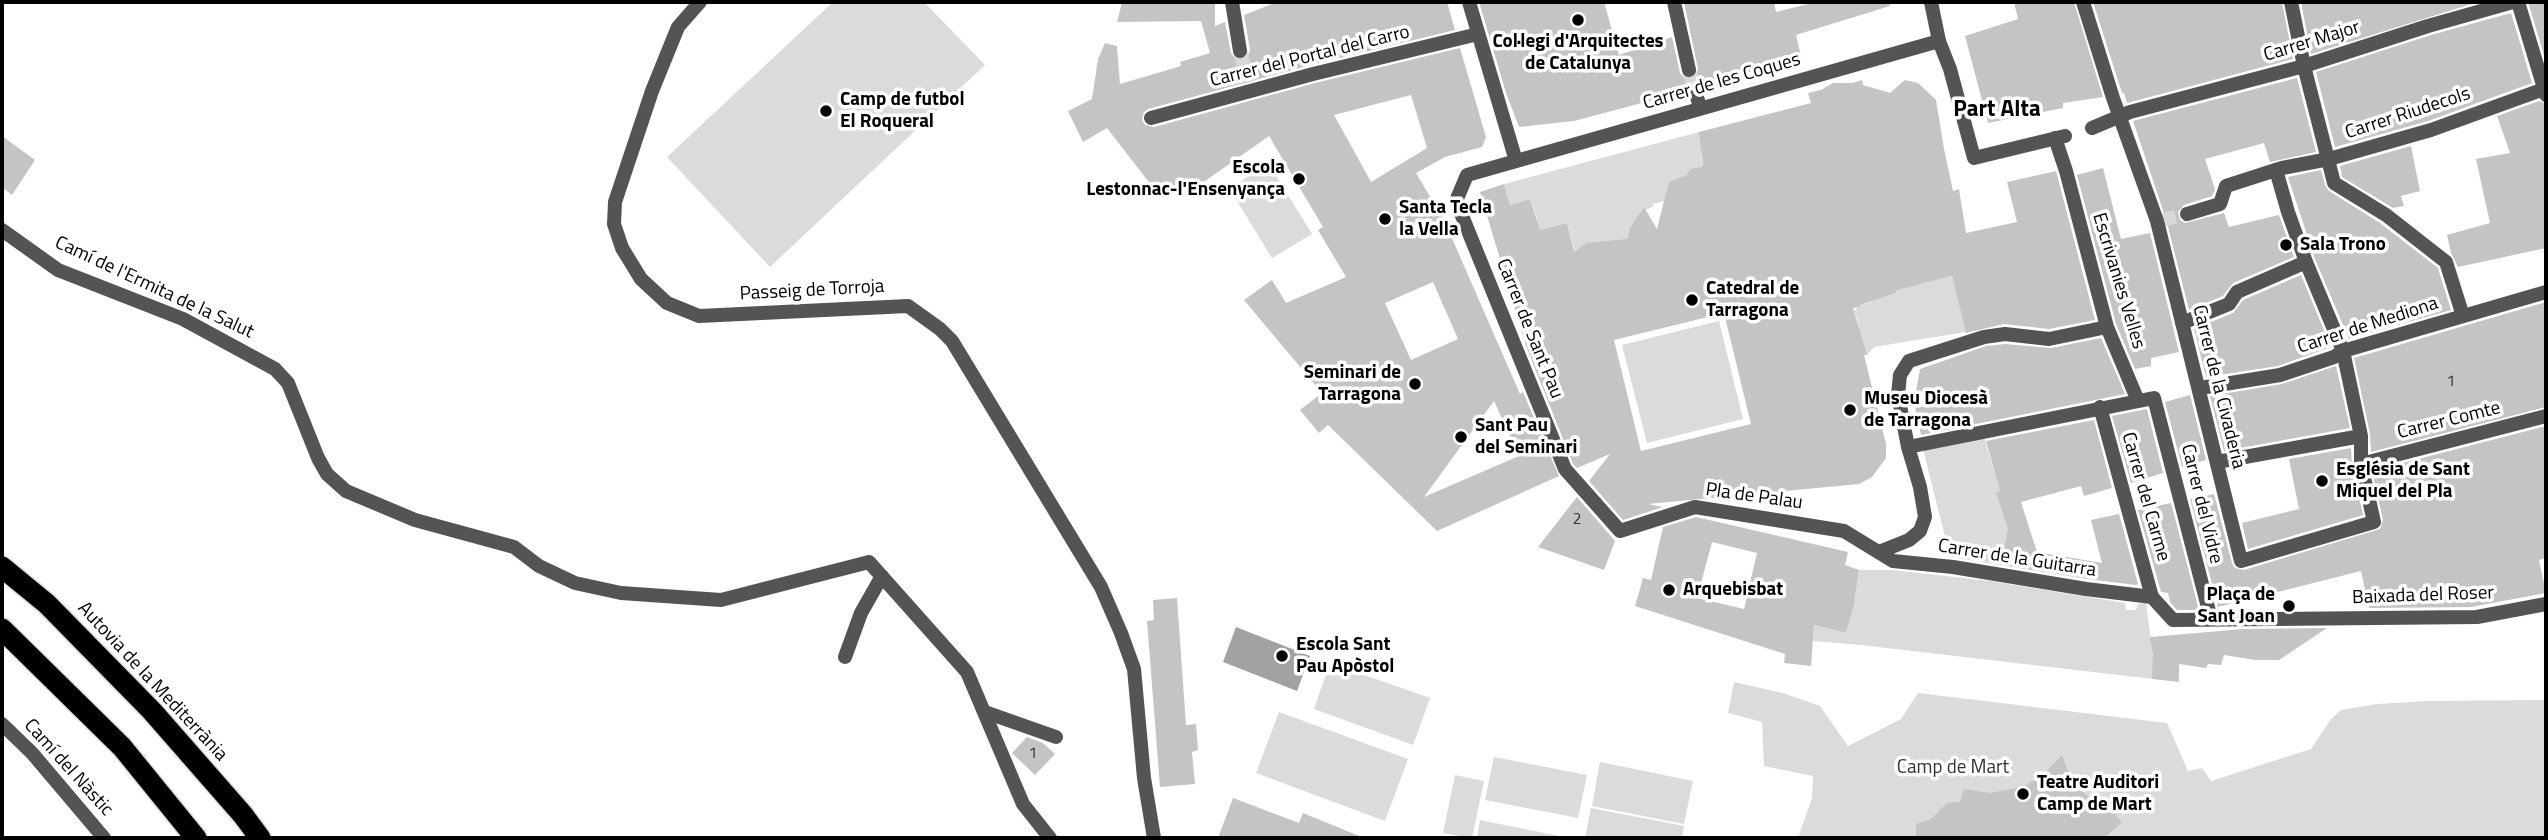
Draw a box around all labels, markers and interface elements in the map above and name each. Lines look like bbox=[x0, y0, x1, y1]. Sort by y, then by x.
marker: Col·legi d'Arquitectes de Catalunya bbox=[1570, 12, 1586, 28]
street label: Carrer Major bbox=[2261, 17, 2363, 67]
street label: Carrer del Portal del Carro bbox=[1208, 21, 1412, 93]
place label: Col·legi d'Arquitectes de Catalunya bbox=[1492, 31, 1664, 75]
street label: Carrer de les Coques bbox=[1641, 49, 1803, 115]
street label: Carrer Riudecols bbox=[2343, 83, 2473, 145]
place label: Camp de futbol El Roqueral bbox=[840, 89, 965, 133]
district label: Part Alta bbox=[1953, 96, 2041, 124]
marker: Camp de futbol El Roqueral bbox=[818, 103, 834, 119]
place label: Escola Lestonnac-l'Ensenyança bbox=[1086, 157, 1285, 201]
marker: Escola Lestonnac-l'Ensenyança bbox=[1291, 171, 1307, 187]
place label: Santa Tecla la Vella bbox=[1399, 197, 1492, 241]
street label: Escrivanies Velles bbox=[2086, 210, 2150, 352]
marker: Santa Tecla la Vella bbox=[1377, 211, 1393, 227]
street label: Camí de l'Ermita de la Salut bbox=[51, 232, 257, 344]
place label: Sala Trono bbox=[2300, 234, 2386, 256]
marker: Sala Trono bbox=[2278, 237, 2294, 253]
street label: Carrer de Sant Pau bbox=[1491, 256, 1567, 402]
street label: Passeig de Torroja bbox=[739, 276, 885, 306]
place label: Catedral de Tarragona bbox=[1706, 278, 1799, 322]
marker: Catedral de Tarragona bbox=[1684, 292, 1700, 308]
street label: Carrer de Mediona bbox=[2295, 293, 2441, 359]
street label: Carrer de la Civaderia bbox=[2187, 303, 2249, 471]
place label: Seminari de Tarragona bbox=[1304, 362, 1401, 406]
house number: 1 bbox=[2447, 372, 2455, 392]
marker: Seminari de Tarragona bbox=[1407, 376, 1423, 392]
place label: Museu Diocesà de Tarragona bbox=[1864, 388, 1988, 432]
street label: Carrer Comte bbox=[2395, 397, 2503, 445]
marker: Museu Diocesà de Tarragona bbox=[1842, 402, 1858, 418]
place label: Sant Pau del Seminari bbox=[1475, 415, 1577, 459]
marker: Sant Pau del Seminari bbox=[1453, 429, 1469, 445]
street label: Carrer del Carme bbox=[2116, 430, 2174, 564]
street label: Carrer del Vidre bbox=[2175, 442, 2227, 566]
place label: Església de Sant Miquel del Pla bbox=[2336, 459, 2470, 503]
marker: Església de Sant Miquel del Pla bbox=[2314, 473, 2330, 489]
street label: Pla de Palau bbox=[1704, 479, 1804, 515]
house number: 2 bbox=[1573, 510, 1581, 530]
street label: Carrer de la Guitarra bbox=[1936, 535, 2098, 583]
place label: Arquebisbat bbox=[1683, 579, 1783, 601]
marker: Arquebisbat bbox=[1661, 582, 1677, 598]
street label: Baixada del Roser bbox=[2352, 582, 2494, 610]
place label: Plaça de Sant Joan bbox=[2197, 584, 2275, 628]
street label: Autovia de la Mediterrània bbox=[72, 598, 232, 766]
marker: Plaça de Sant Joan bbox=[2281, 598, 2297, 614]
place label: Escola Sant Pau Apòstol bbox=[1296, 634, 1394, 678]
marker: Escola Sant Pau Apòstol bbox=[1274, 648, 1290, 664]
street label: Camí del Nàstic bbox=[19, 715, 117, 821]
house number: 1 bbox=[1029, 744, 1037, 764]
park label: Camp de Mart bbox=[1897, 757, 2009, 779]
place label: Teatre Auditori Camp de Mart bbox=[2037, 772, 2159, 816]
marker: Teatre Auditori Camp de Mart bbox=[2015, 786, 2031, 802]

